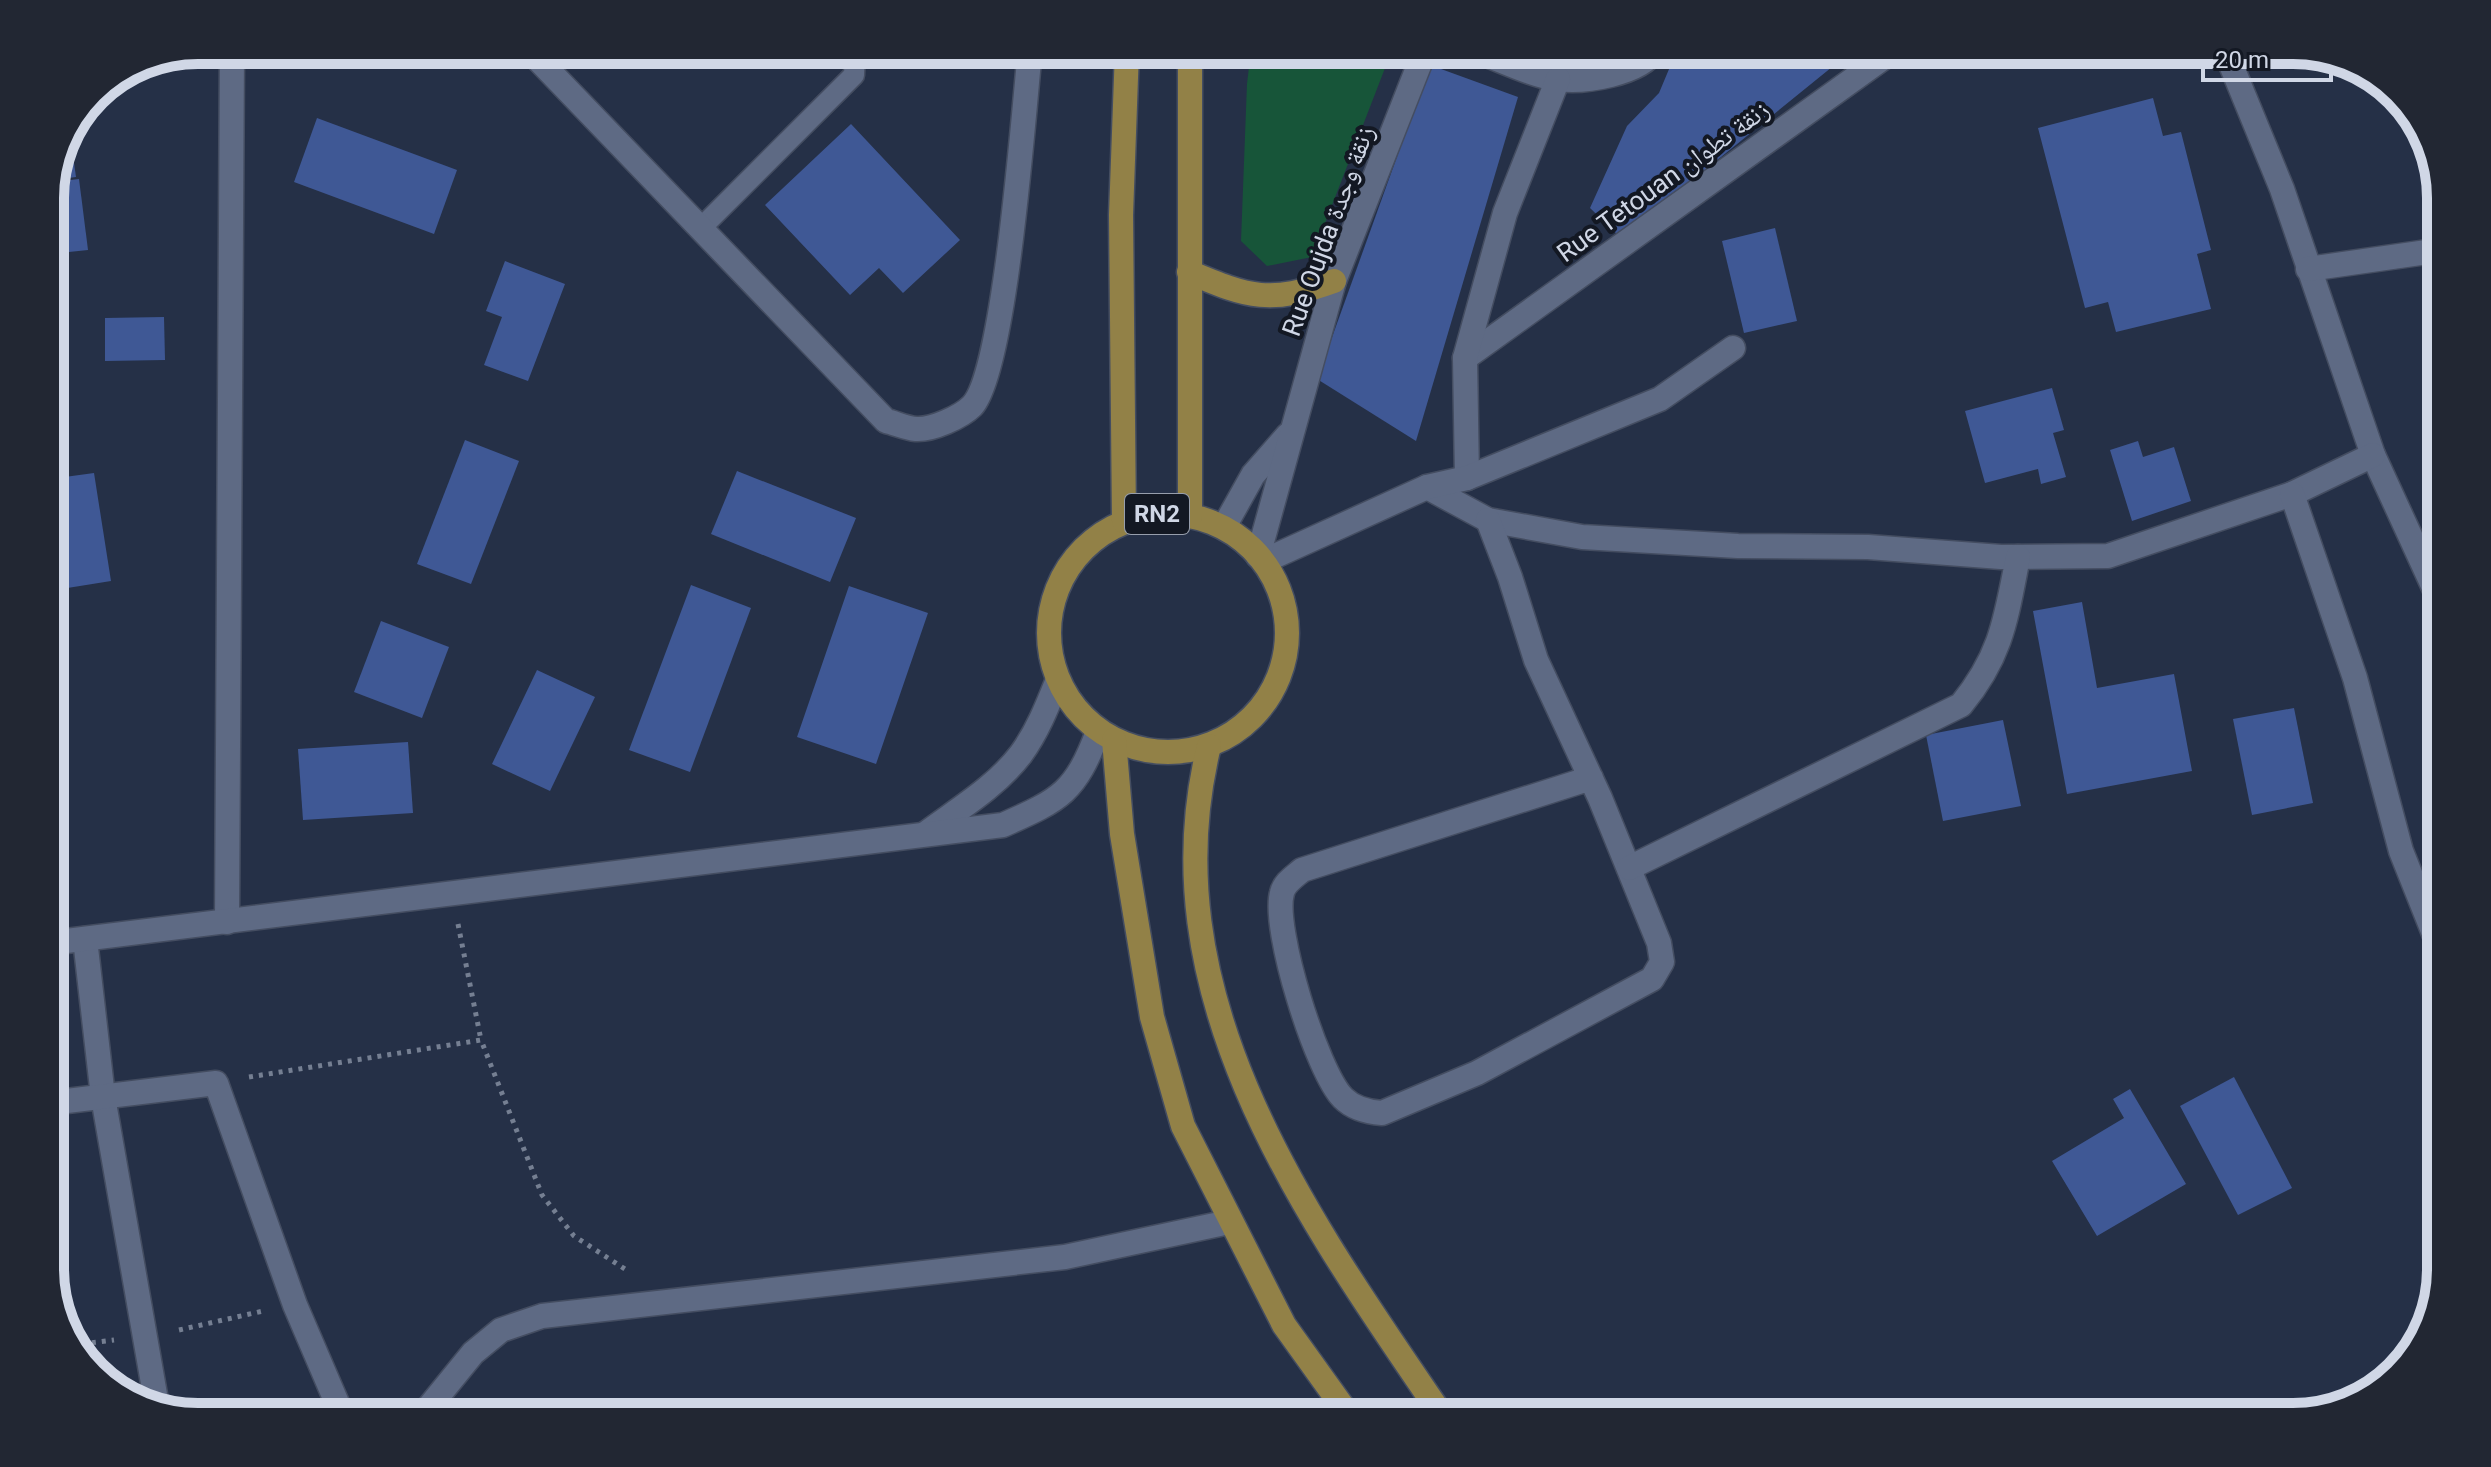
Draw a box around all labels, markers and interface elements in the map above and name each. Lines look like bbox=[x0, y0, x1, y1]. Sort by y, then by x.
scale bar bbox=[2203, 32, 2331, 82]
text: 20 m bbox=[2215, 46, 2269, 74]
street label: Rue Tetouan زنقة تطوان bbox=[1551, 94, 1775, 269]
street label: Rue Oujda زنقة وجدة bbox=[1276, 122, 1380, 340]
road number: RN2 bbox=[1125, 494, 1189, 534]

